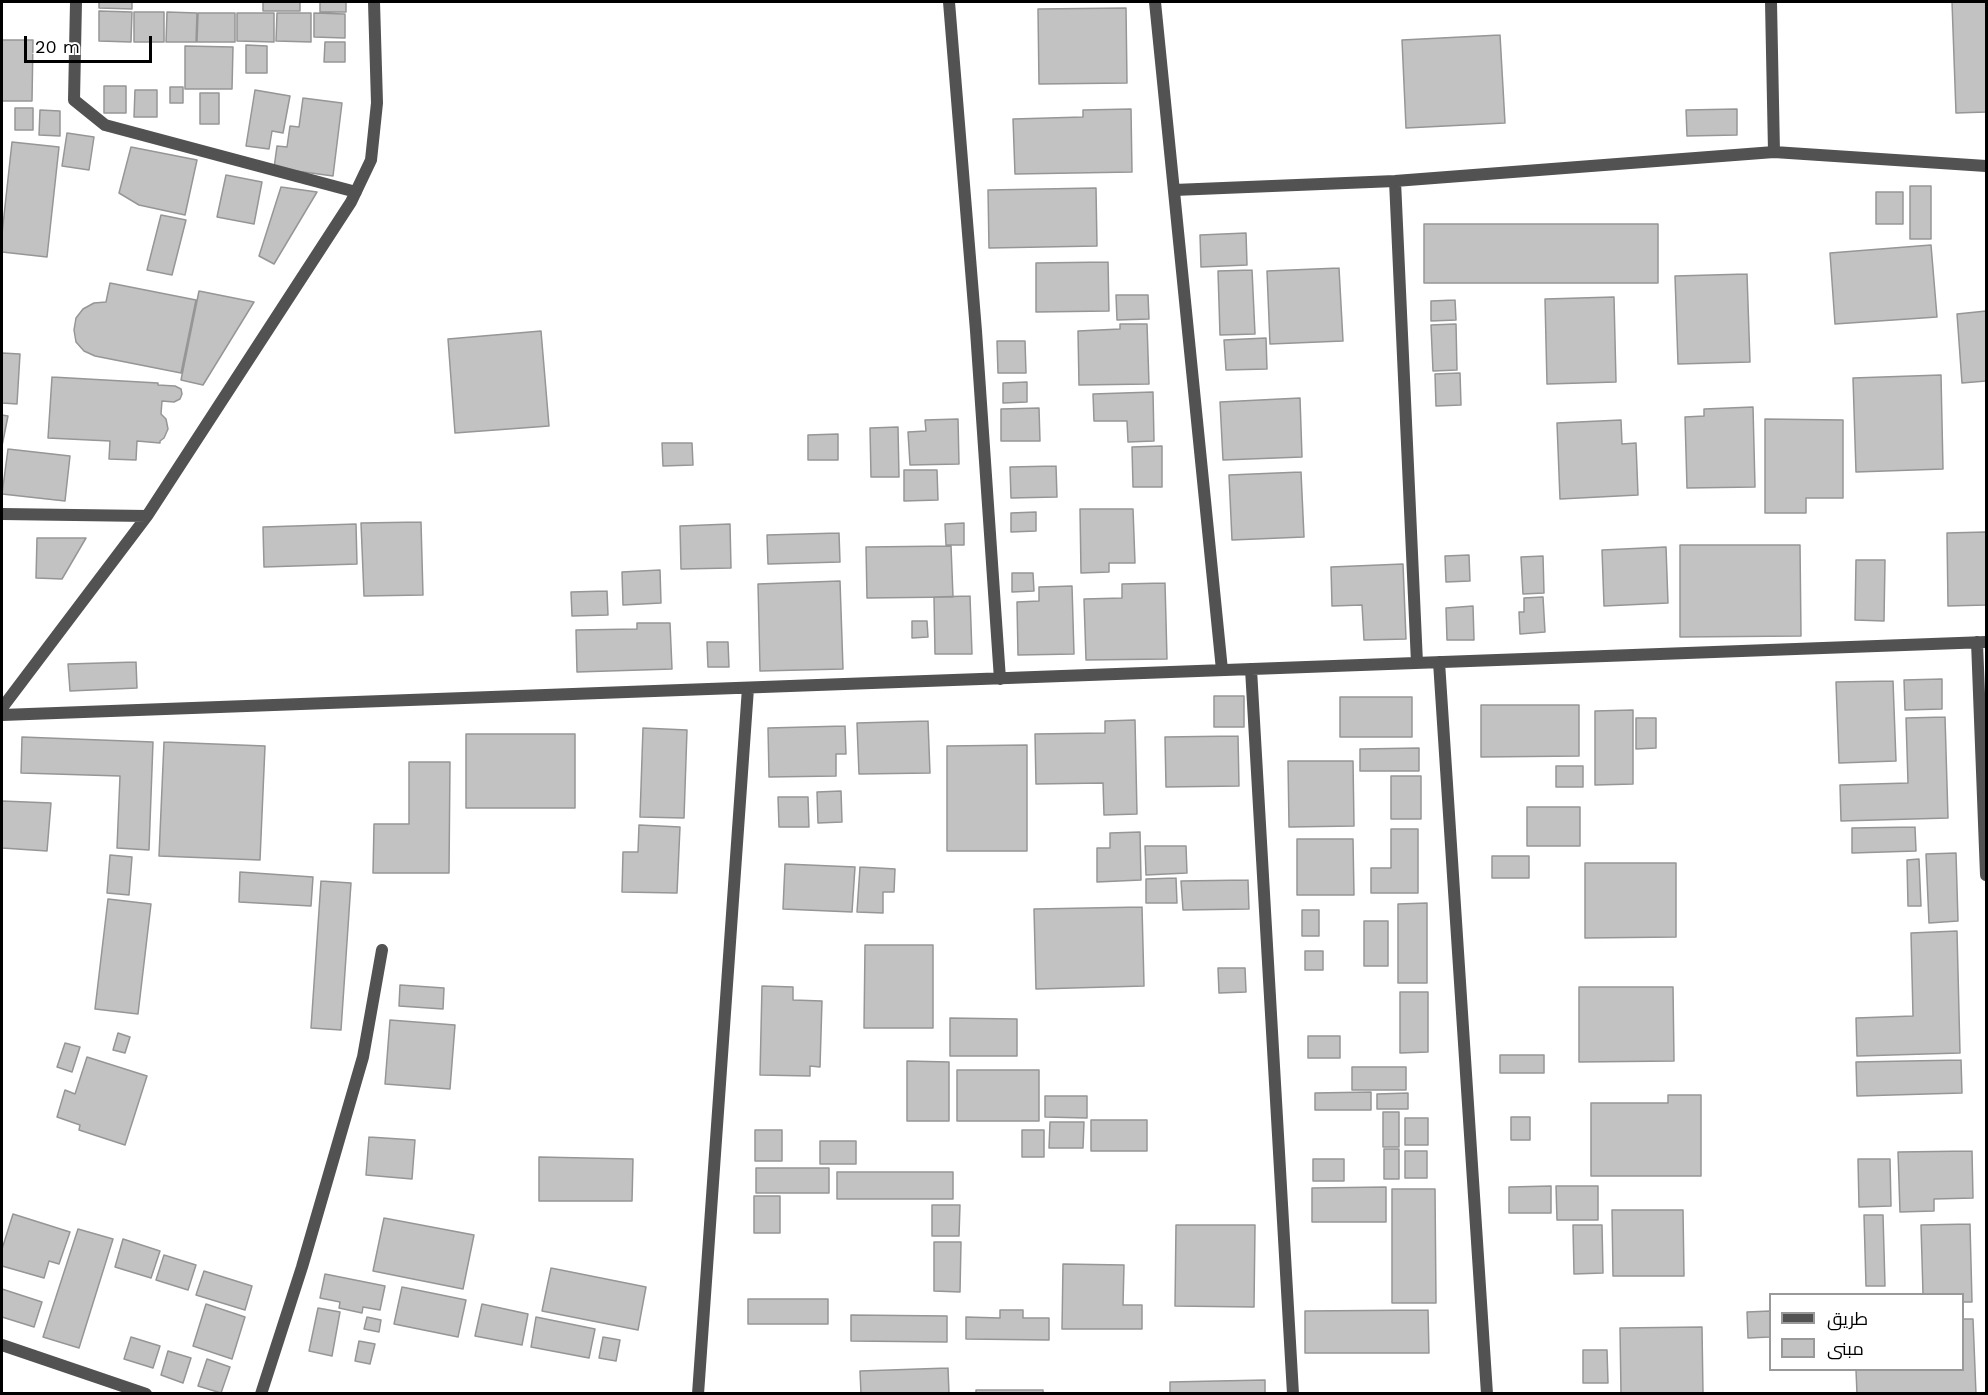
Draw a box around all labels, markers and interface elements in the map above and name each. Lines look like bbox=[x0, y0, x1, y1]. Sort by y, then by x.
scale bar bbox=[27, 24, 154, 62]
text: 20 m bbox=[35, 36, 80, 57]
legend bbox=[1769, 1293, 1964, 1371]
text: طريق bbox=[1827, 1308, 1868, 1329]
text: مبنى bbox=[1827, 1338, 1864, 1359]

